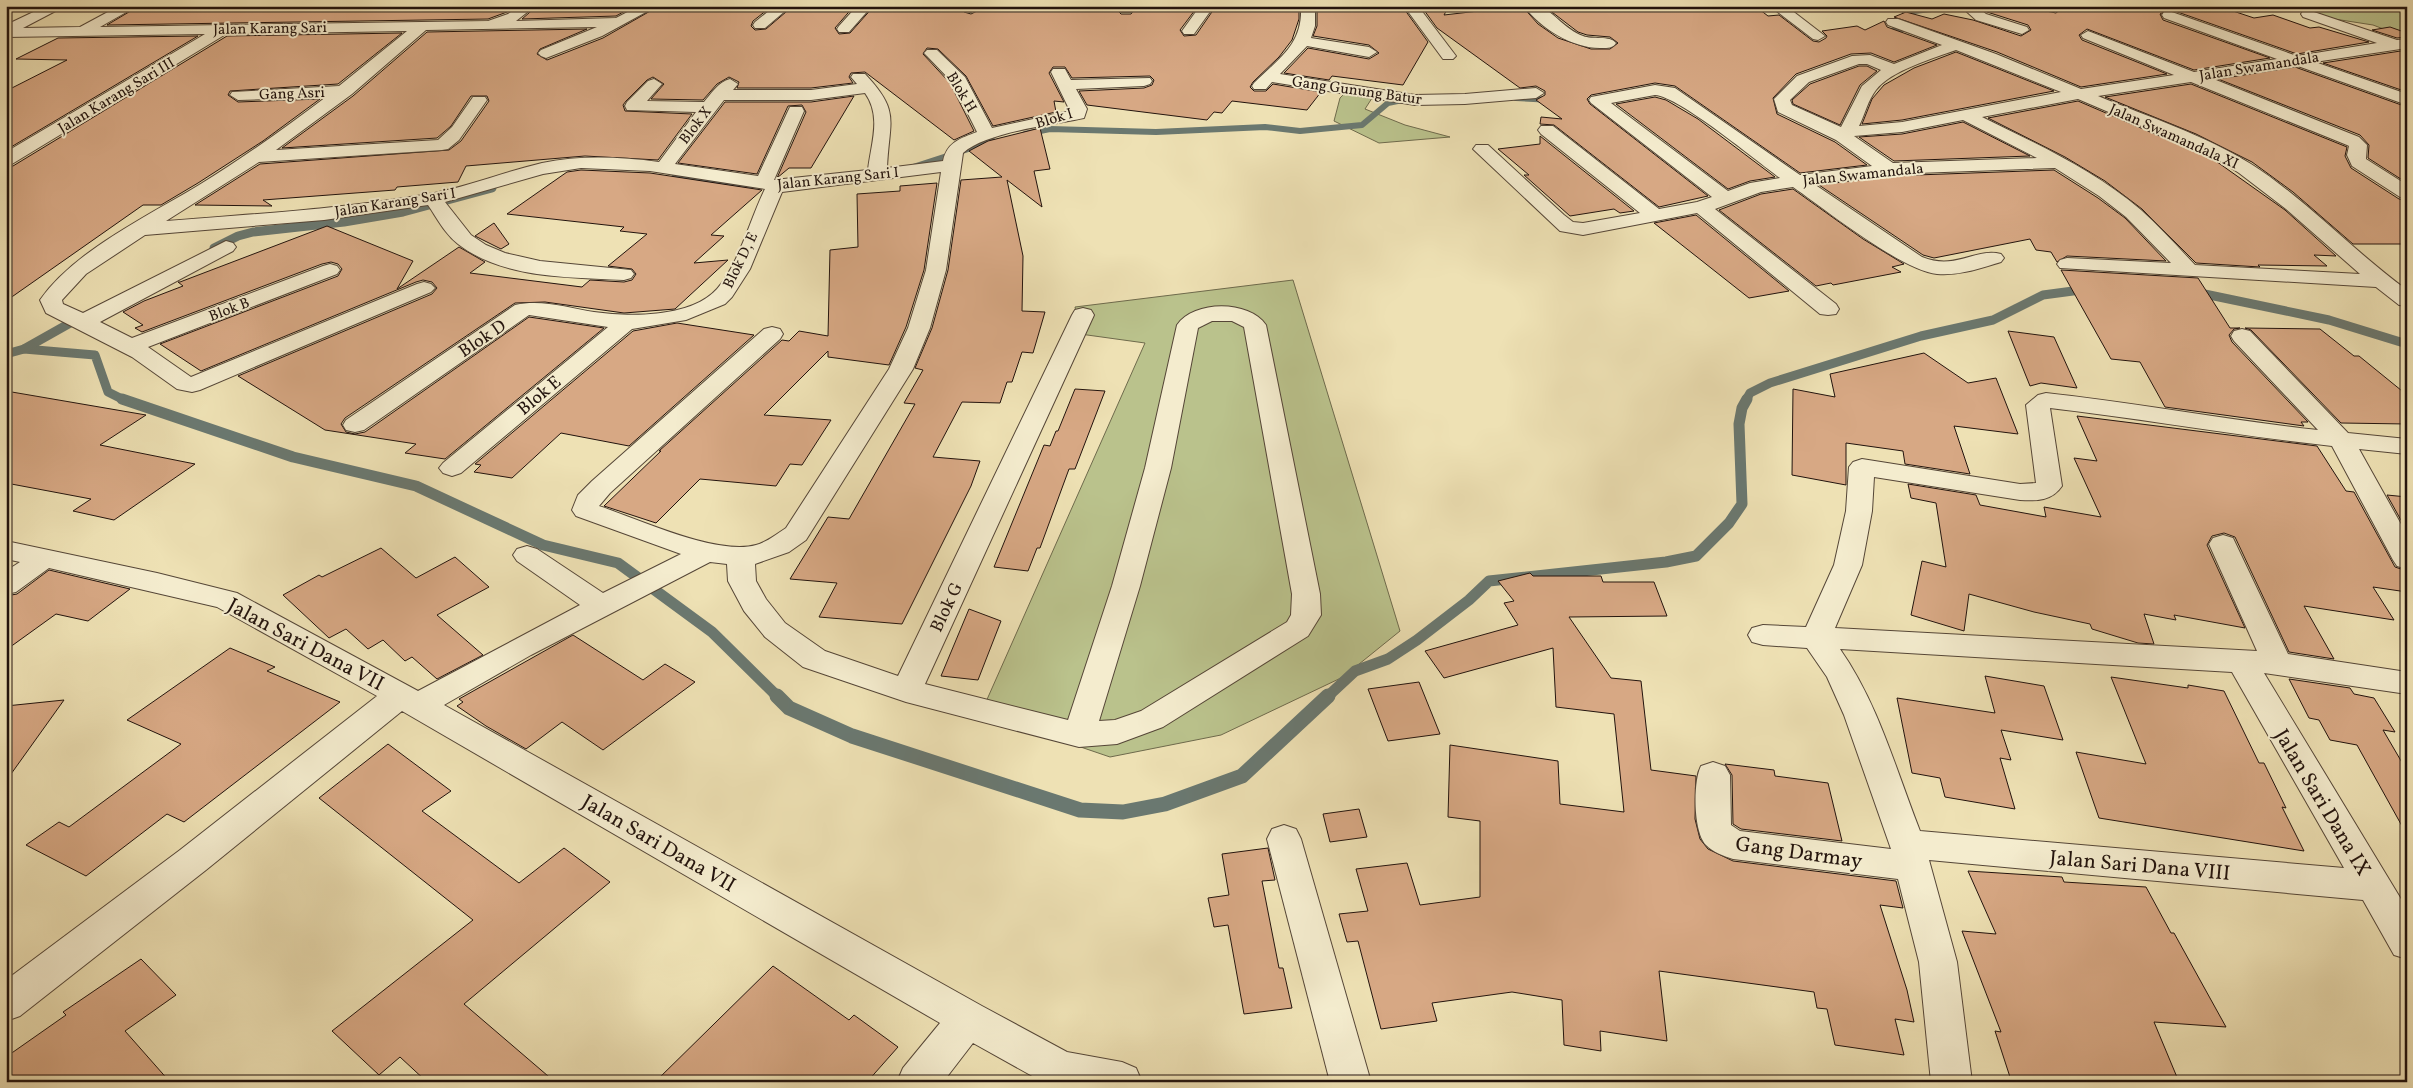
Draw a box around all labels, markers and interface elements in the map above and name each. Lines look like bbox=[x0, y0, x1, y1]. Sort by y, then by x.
street label: Jalan Karang Sari bbox=[213, 18, 327, 41]
street label: Jalan Swamandala bbox=[2198, 48, 2321, 87]
street label: Jalan Karang Sari III bbox=[54, 53, 179, 139]
street label: Blok H bbox=[940, 68, 981, 117]
street label: Gang Gunung Batur bbox=[1290, 72, 1423, 111]
street label: Gang Asri bbox=[259, 83, 325, 106]
street label: Jalan Swamandala XI bbox=[2105, 99, 2241, 175]
street label: Blok X bbox=[675, 102, 717, 149]
street label: Blok I bbox=[1033, 104, 1076, 135]
street label: Jalan Swamandala bbox=[1802, 159, 1925, 192]
street label: Jalan Karang Sari I bbox=[776, 163, 900, 196]
street label: Jalan Karang Sari I bbox=[333, 184, 457, 223]
street label: Blok D, E bbox=[719, 229, 764, 292]
street label: Blok B bbox=[206, 293, 253, 328]
street label: Blok D bbox=[454, 314, 512, 364]
street label: Blok E bbox=[513, 370, 567, 422]
street label: Blok G bbox=[925, 579, 970, 637]
street label: Jalan Sari Dana VII bbox=[222, 592, 389, 699]
street label: Jalan Sari Dana IX bbox=[2266, 724, 2377, 882]
street label: Jalan Sari Dana VII bbox=[576, 788, 741, 900]
street label: Gang Darmay bbox=[1734, 830, 1865, 877]
street label: Jalan Sari Dana VIII bbox=[2048, 844, 2231, 889]

